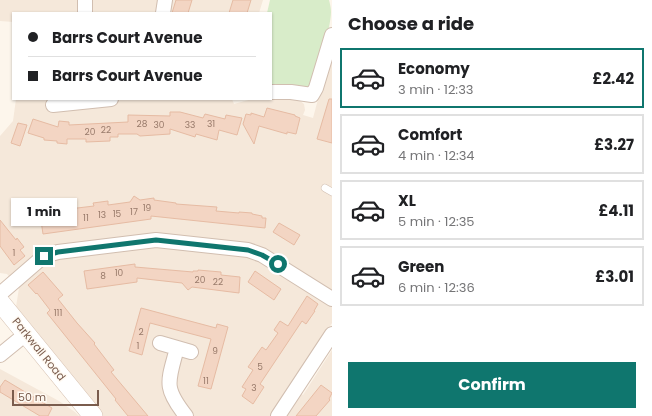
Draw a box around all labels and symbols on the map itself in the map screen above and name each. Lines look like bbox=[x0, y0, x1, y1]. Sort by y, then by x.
house number: 28 bbox=[137, 118, 148, 130]
house number: 31 bbox=[207, 118, 215, 130]
house number: 30 bbox=[154, 119, 165, 131]
house number: 33 bbox=[185, 119, 195, 131]
house number: 22 bbox=[101, 124, 111, 136]
house number: 20 bbox=[85, 126, 96, 138]
callout: 1 min bbox=[11, 198, 77, 226]
house number: 19 bbox=[143, 202, 152, 214]
house number: 17 bbox=[130, 206, 138, 218]
house number: 15 bbox=[113, 208, 122, 220]
house number: 13 bbox=[98, 209, 106, 221]
house number: 11 bbox=[83, 212, 89, 224]
house number: 1 bbox=[13, 247, 16, 259]
route end bbox=[35, 247, 53, 265]
route start bbox=[269, 255, 287, 273]
house number: 10 bbox=[115, 267, 124, 279]
house number: 8 bbox=[100, 270, 106, 282]
house number: 20 bbox=[195, 274, 206, 286]
house number: 22 bbox=[213, 276, 223, 288]
house number: 111 bbox=[54, 307, 62, 319]
street label: Parkwall Road bbox=[9, 314, 69, 384]
house number: 2 bbox=[138, 326, 144, 338]
house number: 1 bbox=[137, 340, 140, 352]
house number: 9 bbox=[212, 345, 218, 357]
house number: 5 bbox=[257, 361, 263, 373]
house number: 11 bbox=[203, 375, 209, 387]
house number: 3 bbox=[251, 382, 257, 394]
scale bar bbox=[12, 388, 99, 407]

